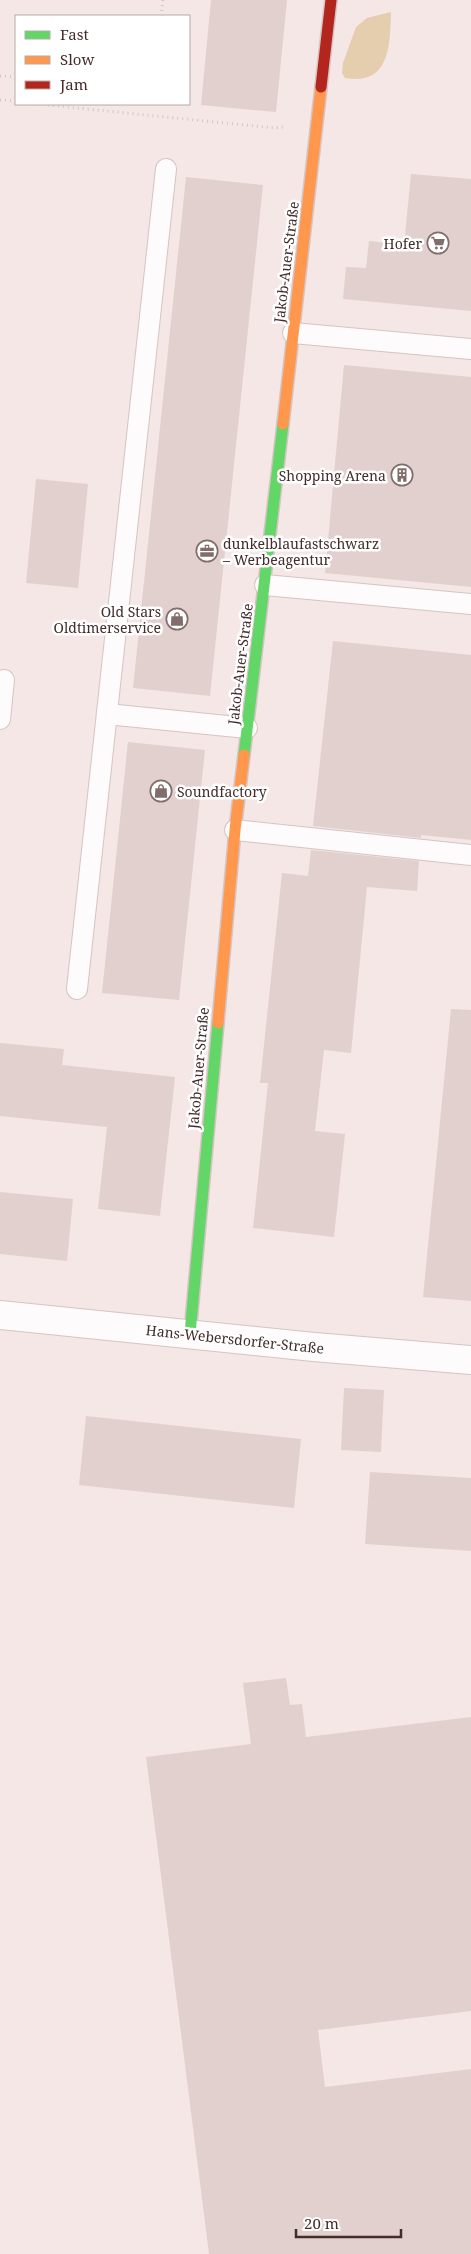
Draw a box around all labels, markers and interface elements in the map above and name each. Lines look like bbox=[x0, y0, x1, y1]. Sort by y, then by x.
legend bbox=[15, 15, 190, 105]
text: Fast bbox=[60, 24, 89, 44]
text: Slow bbox=[60, 49, 94, 69]
text: Jam bbox=[59, 74, 88, 94]
street label: Jakob-Auer-Straße bbox=[269, 200, 303, 325]
supermarket icon: Hofer bbox=[426, 231, 450, 255]
place label: Hofer bbox=[384, 234, 422, 253]
building icon: Shopping Arena bbox=[390, 463, 414, 487]
place label: Shopping Arena bbox=[279, 466, 386, 485]
place label: dunkelblaufastschwarz – Werbeagentur bbox=[222, 534, 379, 569]
office icon: dunkelblaufastschwarz – Werbeagentur bbox=[195, 539, 219, 563]
place label: Old Stars Oldtimerservice bbox=[54, 602, 161, 637]
street label: Jakob-Auer-Straße bbox=[223, 602, 257, 727]
shop icon: Old Stars Oldtimerservice bbox=[165, 607, 189, 631]
shop icon: Soundfactory bbox=[149, 779, 173, 803]
place label: Soundfactory bbox=[177, 782, 267, 801]
street label: Jakob-Auer-Straße bbox=[183, 1006, 213, 1131]
street label: Hans-Webersdorfer-Straße bbox=[145, 1320, 325, 1358]
scale bar bbox=[296, 2206, 401, 2238]
text: 20 m bbox=[304, 2213, 339, 2233]

